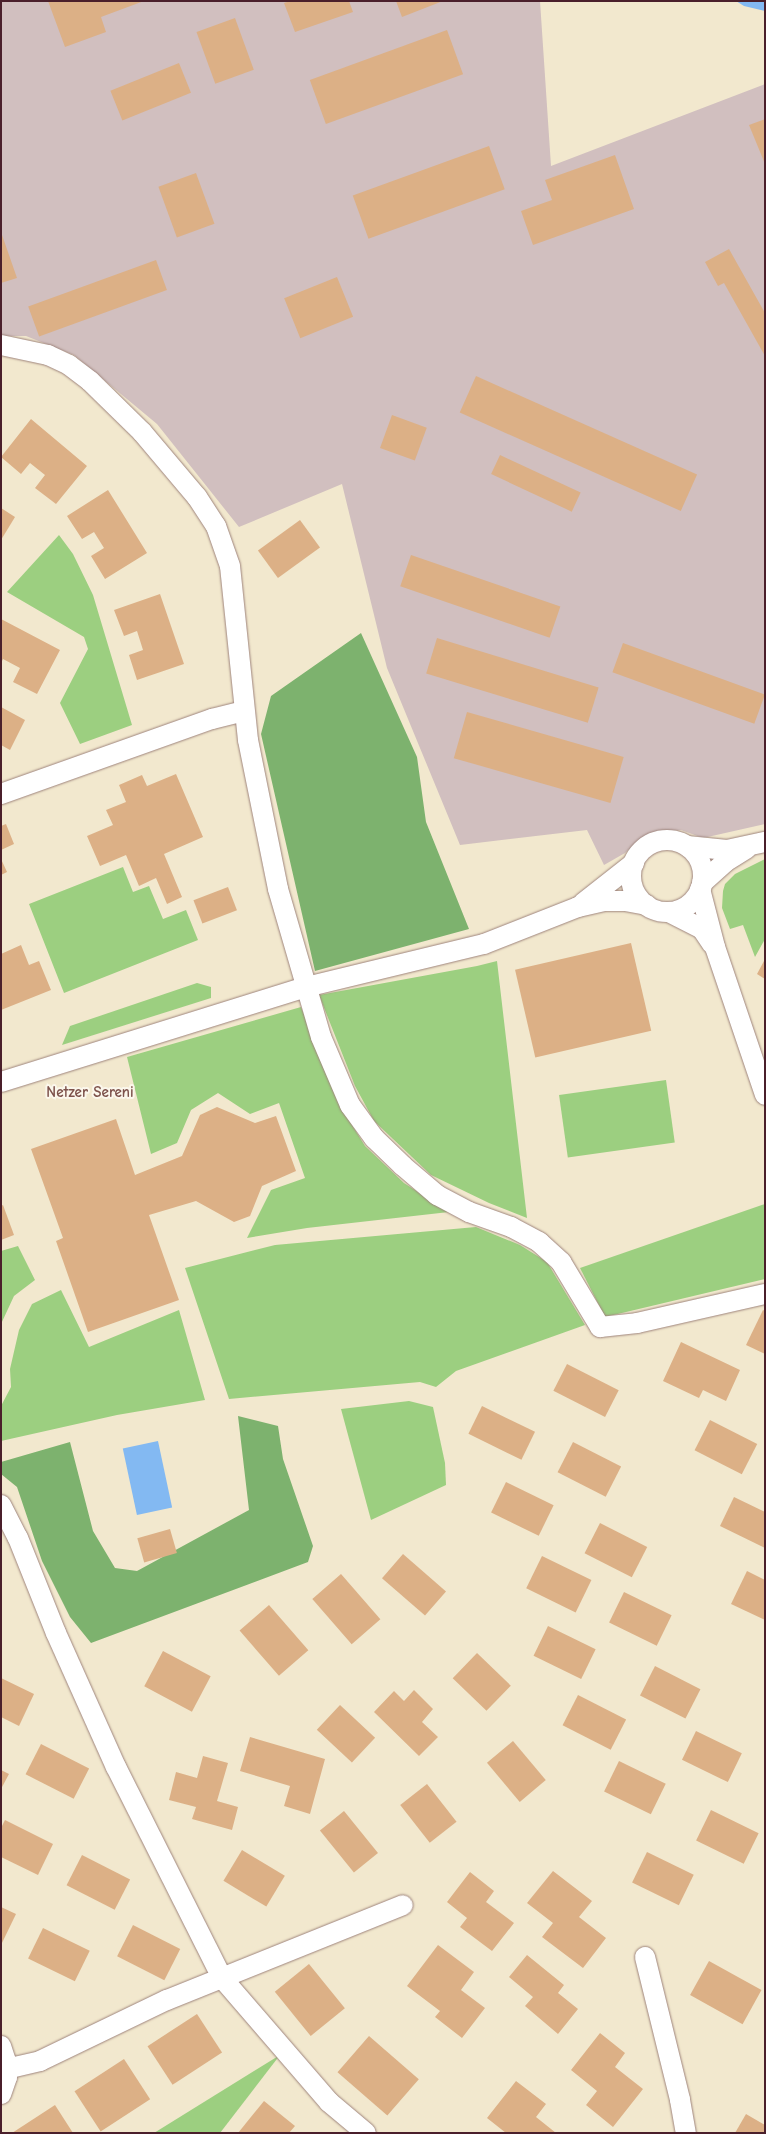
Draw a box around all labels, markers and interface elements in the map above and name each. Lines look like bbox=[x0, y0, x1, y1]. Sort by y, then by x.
district label: Netzer Sereni bbox=[46, 1084, 134, 1102]

